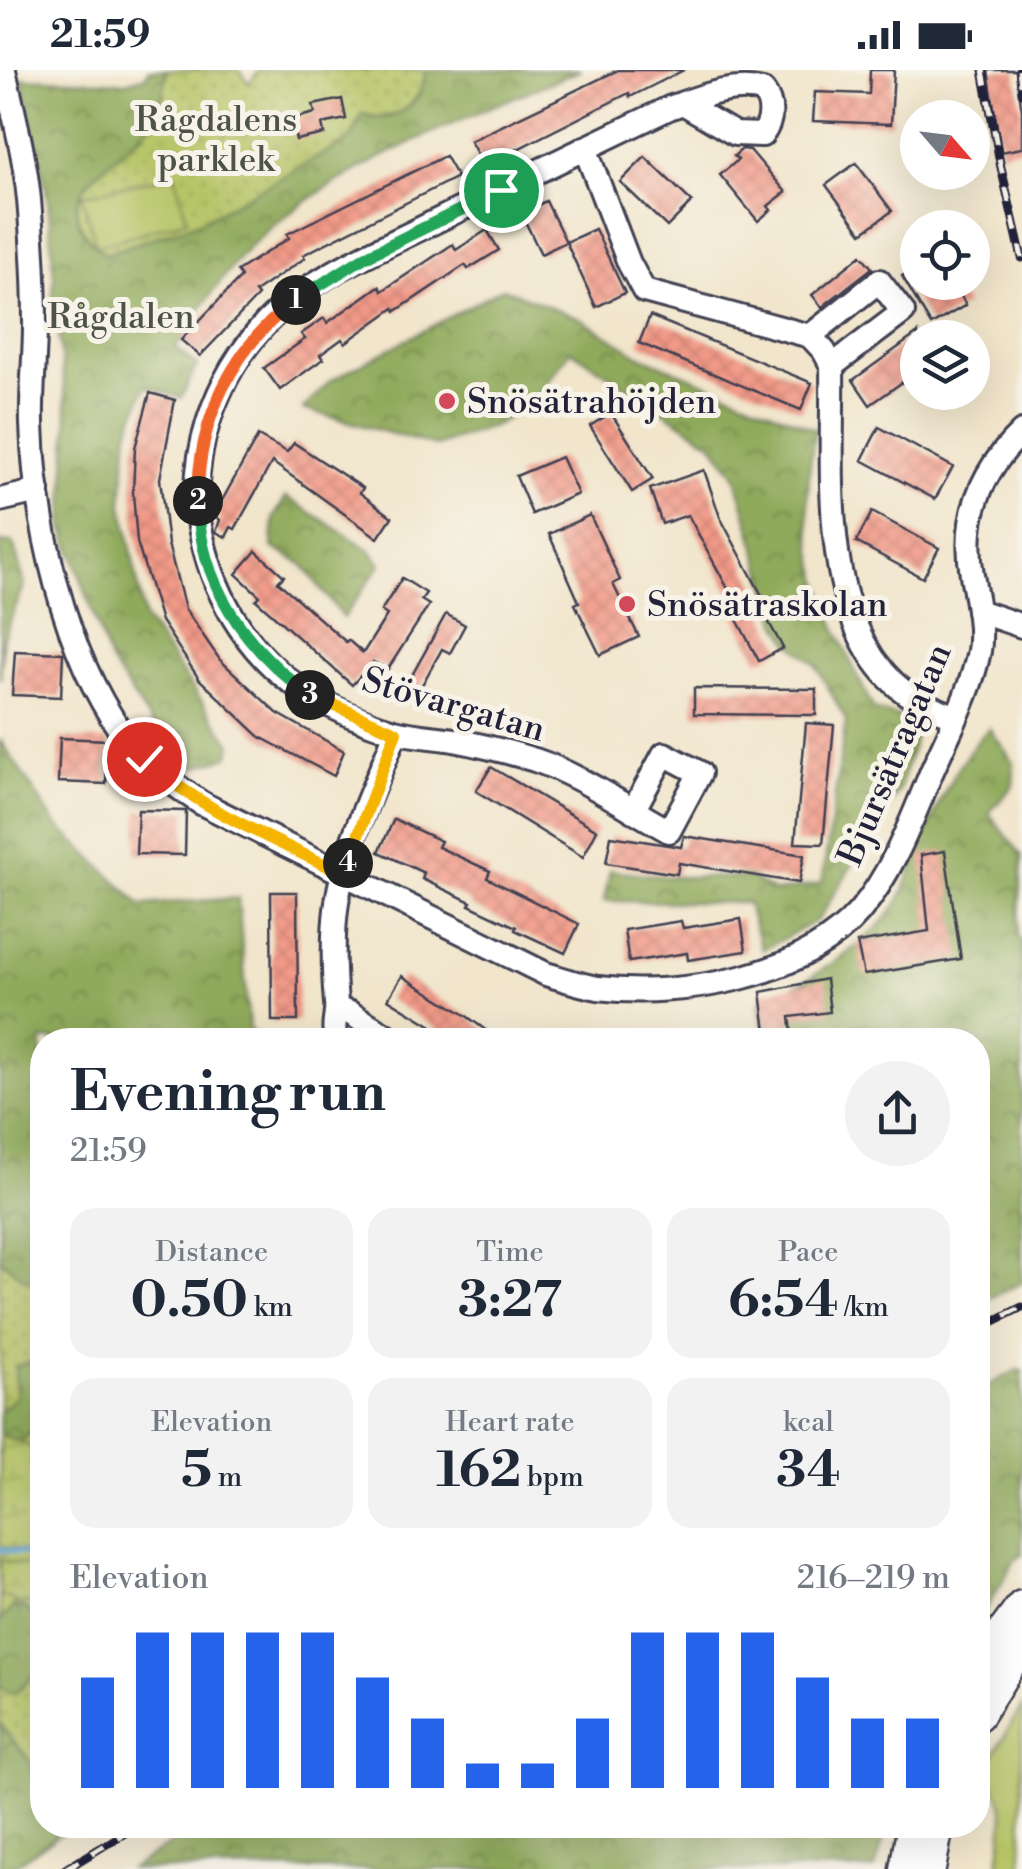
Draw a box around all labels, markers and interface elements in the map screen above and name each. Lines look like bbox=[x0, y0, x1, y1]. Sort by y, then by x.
text: 21:59 bbox=[50, 12, 150, 59]
park label: Rågdalens parklek bbox=[135, 99, 297, 182]
north arrow bbox=[900, 100, 990, 190]
map controls bbox=[900, 100, 990, 410]
pin bbox=[459, 148, 544, 233]
icon: arrive bbox=[474, 163, 529, 218]
button: locate bbox=[900, 210, 990, 300]
pin: 1 bbox=[271, 275, 321, 325]
text: 1 bbox=[289, 282, 303, 317]
park label: Rågdalen bbox=[47, 296, 195, 339]
button: layers bbox=[900, 320, 990, 410]
place label: Snösätrahöjden bbox=[467, 381, 716, 424]
marker: Snösätrahöjden bbox=[436, 390, 458, 412]
pin: 2 bbox=[173, 476, 223, 526]
text: 2 bbox=[189, 483, 207, 518]
place label: Snösätraskolan bbox=[647, 584, 888, 627]
marker: Snösätraskolan bbox=[616, 593, 638, 615]
street label: Bjursätragatan bbox=[829, 637, 961, 873]
street label: Stövargatan bbox=[357, 659, 550, 752]
pin: 3 bbox=[285, 670, 335, 720]
text: 3 bbox=[302, 677, 318, 712]
pin bbox=[102, 717, 187, 802]
icon: check bbox=[117, 732, 172, 787]
pin: 4 bbox=[323, 838, 373, 888]
text: 4 bbox=[339, 845, 357, 880]
text: Evening run bbox=[70, 1059, 386, 1128]
button: share bbox=[845, 1061, 950, 1166]
text: 21:59 bbox=[70, 1131, 147, 1171]
text: Distance bbox=[155, 1235, 268, 1270]
text: Time bbox=[476, 1235, 544, 1270]
text: Pace bbox=[778, 1235, 838, 1270]
text: 0.50 bbox=[131, 1270, 248, 1332]
text: 3:27 bbox=[458, 1270, 562, 1332]
text: 6:54 bbox=[728, 1270, 838, 1332]
text: km bbox=[248, 1290, 293, 1325]
text: /km bbox=[838, 1290, 889, 1325]
text: Elevation bbox=[151, 1405, 272, 1440]
text: Heart rate bbox=[445, 1405, 575, 1440]
text: kcal bbox=[783, 1405, 834, 1440]
text: 5 bbox=[181, 1440, 212, 1502]
text: 162 bbox=[436, 1440, 521, 1502]
text: 34 bbox=[776, 1440, 841, 1502]
text: m bbox=[212, 1460, 242, 1495]
text: bpm bbox=[521, 1460, 584, 1495]
text: Elevation bbox=[70, 1558, 209, 1598]
text: 216–219 m bbox=[797, 1558, 950, 1598]

